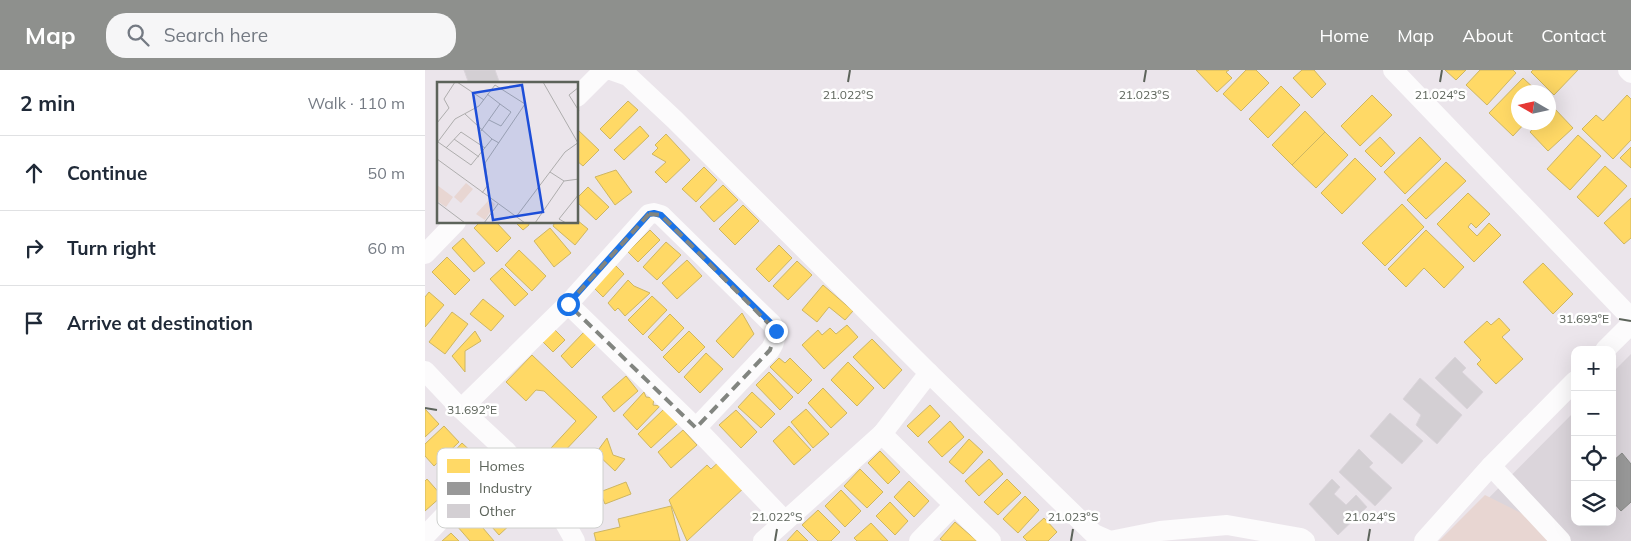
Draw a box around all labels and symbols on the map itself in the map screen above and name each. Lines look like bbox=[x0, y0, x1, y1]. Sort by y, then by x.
inset map bbox=[437, 82, 579, 224]
north arrow bbox=[1511, 85, 1556, 130]
text: 21.022°S bbox=[823, 87, 873, 102]
text: 21.023°S bbox=[1119, 87, 1169, 102]
text: 21.024°S bbox=[1415, 87, 1465, 102]
route start bbox=[557, 293, 580, 316]
text: 31.693°E bbox=[1559, 311, 1609, 326]
route end bbox=[765, 320, 788, 343]
text: 31.692°E bbox=[447, 402, 497, 417]
legend bbox=[437, 448, 603, 528]
text: Homes bbox=[479, 457, 525, 475]
text: Industry bbox=[479, 479, 533, 497]
text: Other bbox=[479, 502, 517, 520]
text: 21.022°S bbox=[752, 509, 802, 524]
text: 21.023°S bbox=[1048, 509, 1098, 524]
text: 21.024°S bbox=[1345, 509, 1395, 524]

